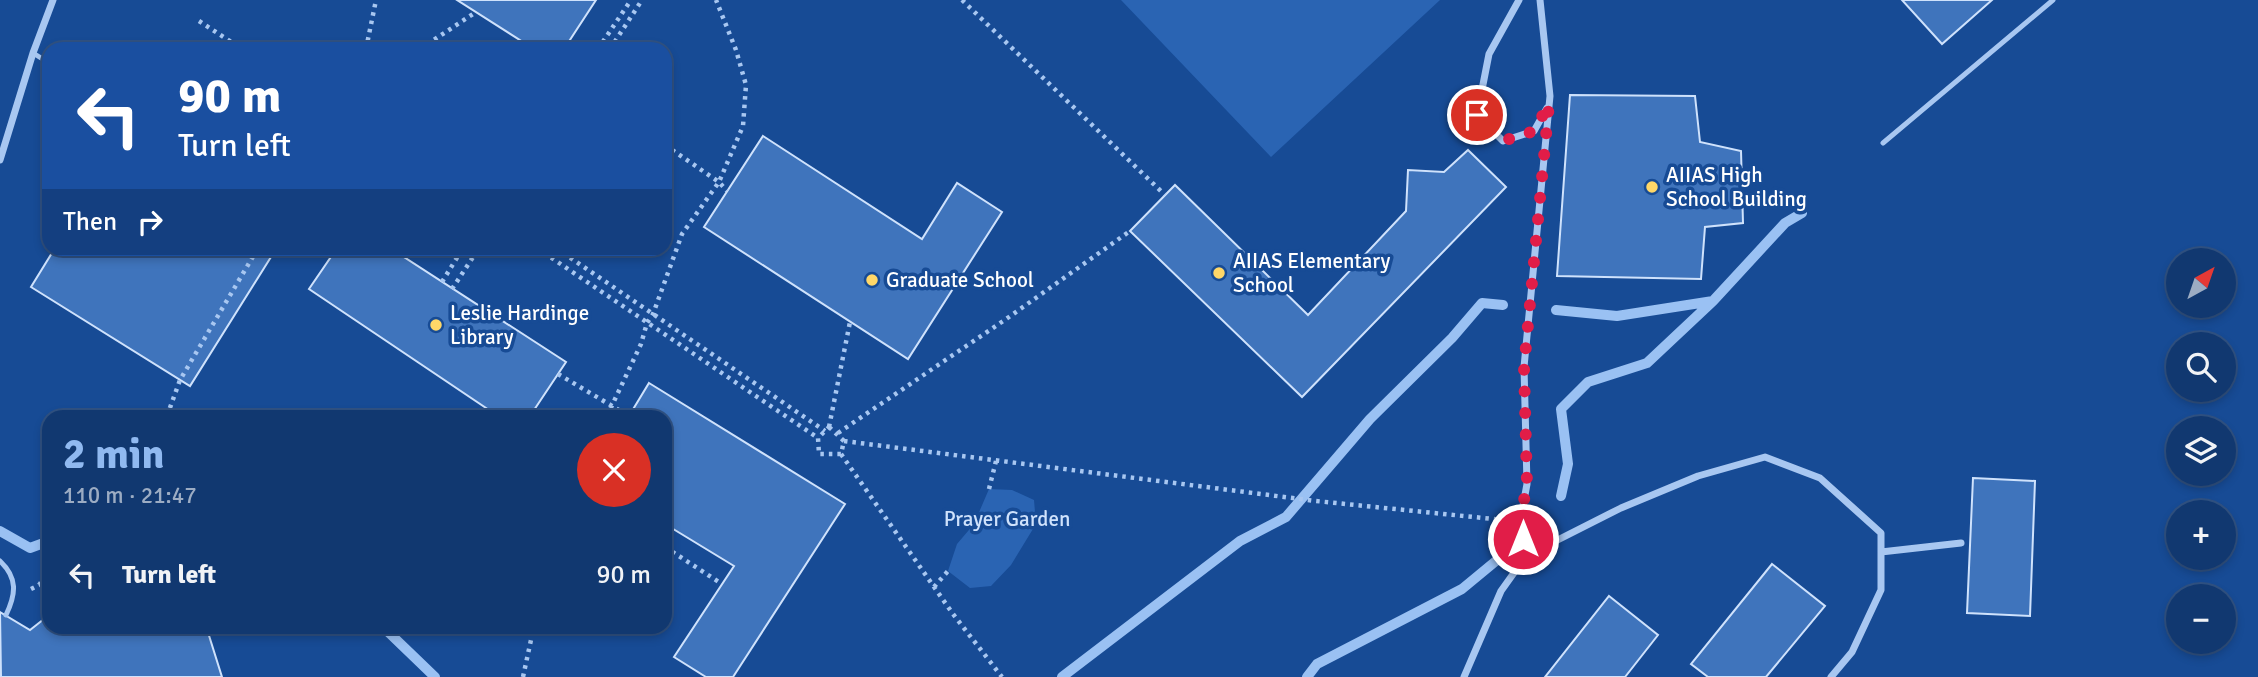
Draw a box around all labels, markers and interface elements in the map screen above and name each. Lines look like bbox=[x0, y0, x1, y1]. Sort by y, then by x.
text: 90 m bbox=[178, 66, 281, 126]
icon: left bbox=[63, 70, 154, 161]
pin bbox=[1447, 85, 1507, 145]
icon: arrive bbox=[1458, 96, 1496, 134]
text: Turn left bbox=[178, 126, 291, 165]
place label: AIIAS High School Building bbox=[1666, 162, 1807, 212]
marker: AIIAS High School Building bbox=[1644, 179, 1660, 195]
icon: right bbox=[131, 203, 169, 241]
text: Then bbox=[63, 206, 117, 238]
place label: AIIAS Elementary School bbox=[1233, 248, 1391, 298]
north arrow bbox=[2166, 248, 2236, 318]
map controls bbox=[2166, 248, 2236, 654]
marker: AIIAS Elementary School bbox=[1211, 265, 1227, 281]
place label: Graduate School bbox=[886, 267, 1034, 293]
marker: Graduate School bbox=[864, 272, 880, 288]
place label: Leslie Hardinge Library bbox=[450, 300, 589, 350]
marker: Leslie Hardinge Library bbox=[428, 317, 444, 333]
button: search bbox=[2166, 332, 2236, 402]
button: layers bbox=[2166, 416, 2236, 486]
text: 2 min bbox=[63, 429, 164, 480]
button: close bbox=[577, 433, 651, 507]
text: 110 m · 21:47 bbox=[63, 481, 197, 510]
button: + bbox=[2166, 500, 2236, 570]
position arrow bbox=[1486, 502, 1560, 576]
park label: Prayer Garden bbox=[944, 506, 1070, 532]
icon: left bbox=[63, 556, 101, 594]
text: Turn left bbox=[122, 559, 216, 591]
text: 90 m bbox=[596, 559, 651, 591]
button: − bbox=[2166, 584, 2236, 654]

